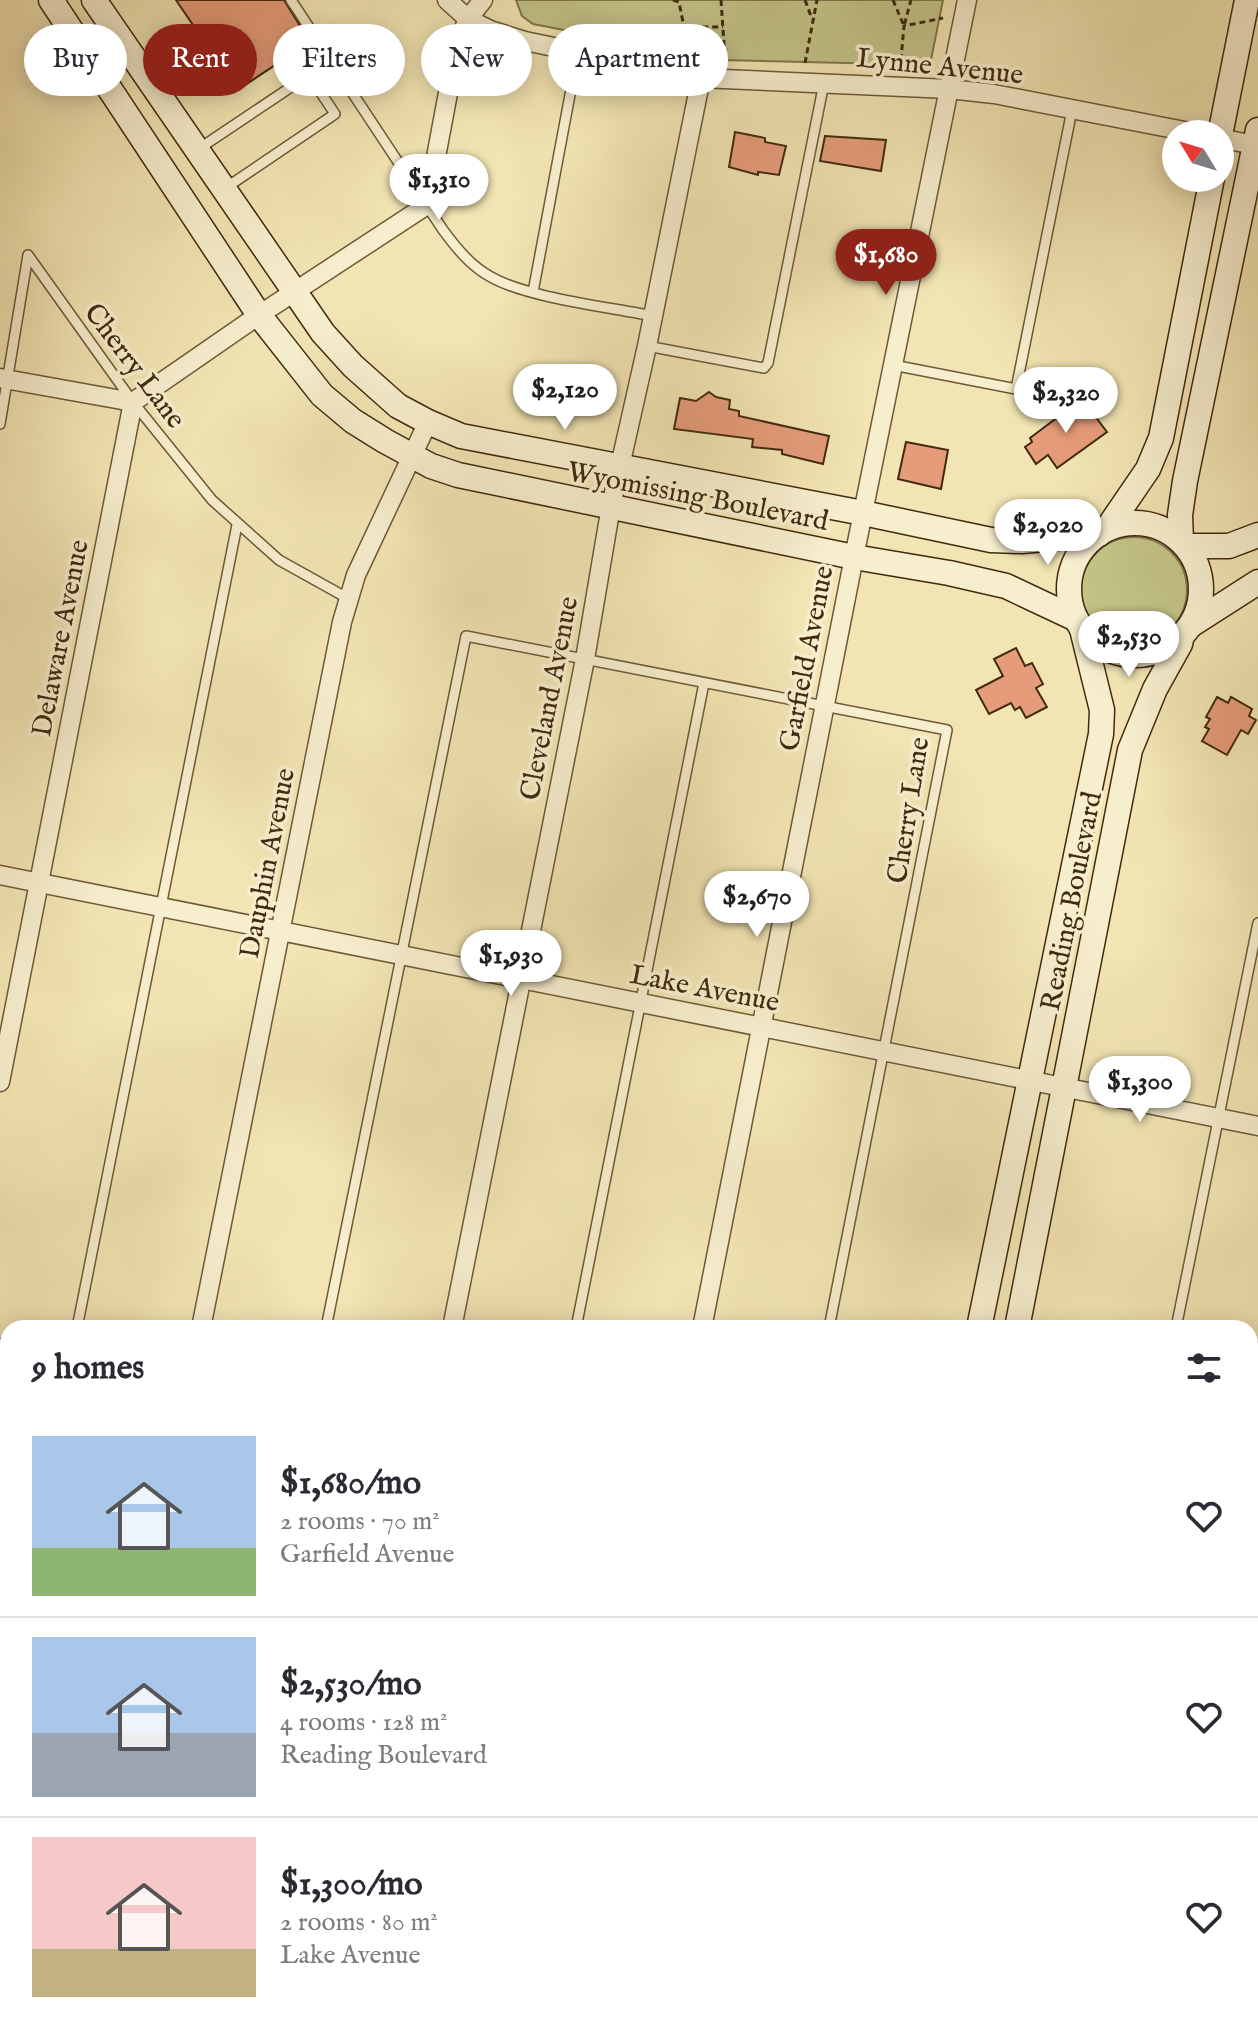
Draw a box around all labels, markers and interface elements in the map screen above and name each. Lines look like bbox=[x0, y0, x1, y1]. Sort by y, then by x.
chip: Buy bbox=[24, 24, 127, 96]
chip: Rent bbox=[143, 24, 257, 96]
chip: Filters bbox=[273, 24, 405, 96]
chip: New bbox=[421, 24, 532, 96]
chip: Apartment bbox=[548, 24, 728, 96]
street label: Lynne Avenue bbox=[855, 41, 1025, 94]
north arrow bbox=[1162, 120, 1234, 192]
map controls bbox=[1162, 120, 1234, 192]
pin: $1,310 bbox=[374, 154, 504, 222]
text: $1,310 bbox=[407, 163, 471, 196]
pin: $1,680 bbox=[821, 229, 951, 297]
text: $1,680 bbox=[854, 238, 918, 271]
street label: Cherry Lane bbox=[76, 297, 193, 436]
pin: $2,120 bbox=[500, 364, 630, 432]
pin: $2,320 bbox=[1001, 367, 1131, 435]
text: $2,120 bbox=[531, 373, 599, 406]
text: $2,320 bbox=[1032, 376, 1100, 409]
street label: Wyomissing Boulevard bbox=[564, 455, 831, 540]
pin: $2,020 bbox=[983, 499, 1113, 567]
text: $2,020 bbox=[1012, 508, 1084, 541]
street label: Delaware Avenue bbox=[25, 537, 98, 740]
street label: Garfield Avenue bbox=[772, 563, 843, 754]
street label: Cleveland Avenue bbox=[514, 593, 587, 803]
pin: $2,530 bbox=[1064, 611, 1194, 679]
text: $2,530 bbox=[1096, 620, 1162, 653]
street label: Cherry Lane bbox=[881, 734, 938, 886]
street label: Dauphin Avenue bbox=[233, 765, 304, 962]
street label: Reading Boulevard bbox=[1034, 789, 1111, 1014]
pin: $2,670 bbox=[692, 871, 822, 939]
text: $2,670 bbox=[722, 880, 792, 913]
pin: $1,930 bbox=[446, 930, 576, 998]
text: $1,930 bbox=[479, 939, 543, 972]
street label: Lake Avenue bbox=[627, 958, 782, 1021]
pin: $1,300 bbox=[1075, 1056, 1205, 1124]
text: $1,300 bbox=[1107, 1065, 1173, 1098]
icon: filters bbox=[1182, 1346, 1226, 1390]
text: 9 homes bbox=[32, 1347, 144, 1390]
text: $1,680/mo bbox=[280, 1462, 421, 1505]
icon: home bbox=[96, 1468, 192, 1564]
icon: heart bbox=[1182, 1494, 1226, 1538]
text: 2 rooms · 70 m² bbox=[280, 1505, 440, 1538]
text: Garfield Avenue bbox=[280, 1538, 455, 1571]
text: $2,530/mo bbox=[280, 1663, 422, 1706]
icon: home bbox=[96, 1669, 192, 1765]
icon: heart bbox=[1182, 1695, 1226, 1739]
text: 4 rooms · 128 m² bbox=[280, 1706, 447, 1739]
text: Reading Boulevard bbox=[280, 1739, 487, 1772]
text: $1,300/mo bbox=[280, 1863, 423, 1906]
icon: home bbox=[96, 1869, 192, 1965]
icon: heart bbox=[1182, 1895, 1226, 1939]
text: 2 rooms · 80 m² bbox=[280, 1906, 438, 1939]
text: Lake Avenue bbox=[280, 1939, 421, 1972]

